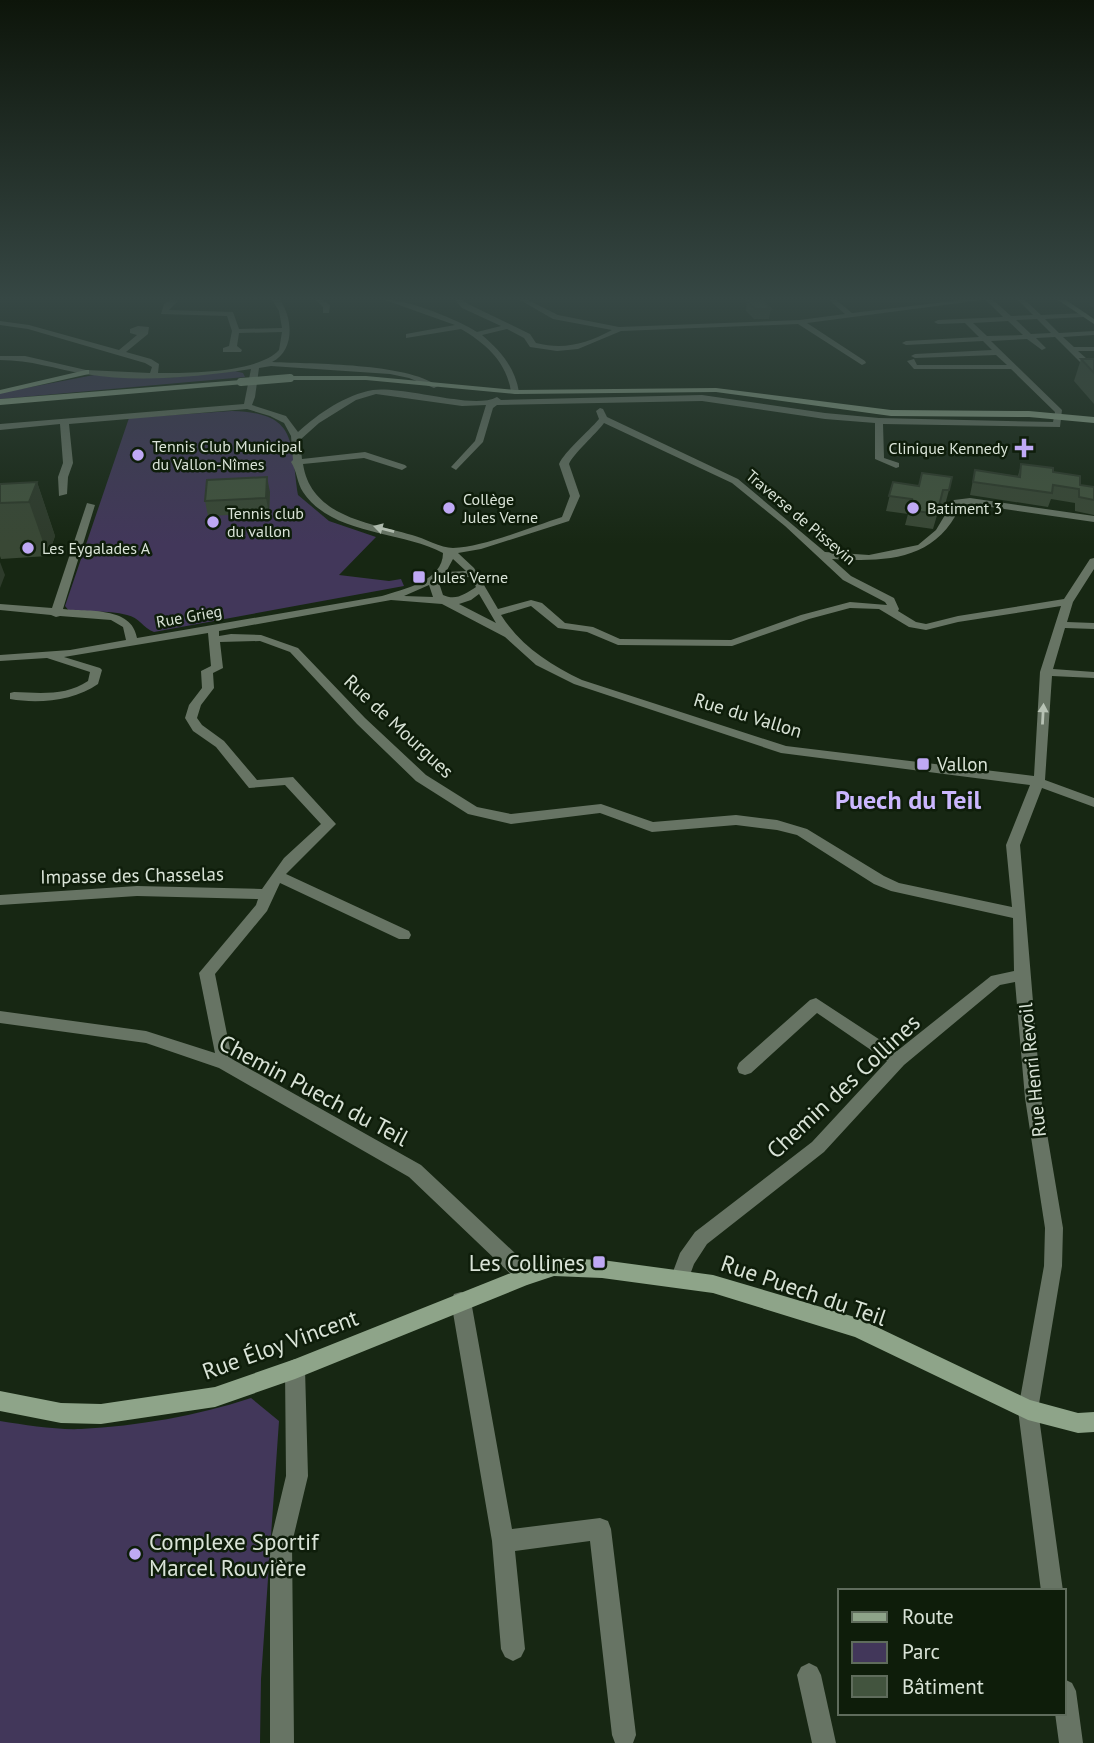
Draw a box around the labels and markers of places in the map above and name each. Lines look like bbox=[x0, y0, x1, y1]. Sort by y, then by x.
place label: Tennis Club Municipal du Vallon-Nîmes bbox=[152, 436, 303, 474]
place label: Clinique Kennedy bbox=[888, 438, 1009, 458]
marker: Clinique Kennedy bbox=[1014, 438, 1034, 458]
marker: Tennis Club Municipal du Vallon-Nîmes bbox=[130, 447, 146, 463]
place label: Collège Jules Verne bbox=[462, 489, 538, 527]
place label: Batiment 3 bbox=[927, 498, 1002, 518]
marker: Collège Jules Verne bbox=[441, 500, 457, 516]
marker: Batiment 3 bbox=[905, 500, 921, 516]
place label: Tennis club du vallon bbox=[227, 503, 304, 541]
marker: Tennis club du vallon bbox=[205, 514, 221, 530]
place label: Les Eygalades A bbox=[42, 538, 151, 558]
marker: Les Eygalades A bbox=[20, 540, 36, 556]
place label: Jules Verne bbox=[432, 567, 508, 587]
marker: Jules Verne bbox=[411, 569, 427, 585]
place label: Vallon bbox=[936, 752, 988, 776]
marker: Vallon bbox=[915, 756, 931, 772]
place label: Les Collines bbox=[469, 1248, 585, 1277]
marker: Les Collines bbox=[591, 1254, 607, 1270]
place label: Complexe Sportif Marcel Rouvière bbox=[149, 1527, 320, 1582]
marker: Complexe Sportif Marcel Rouvière bbox=[127, 1546, 143, 1562]

